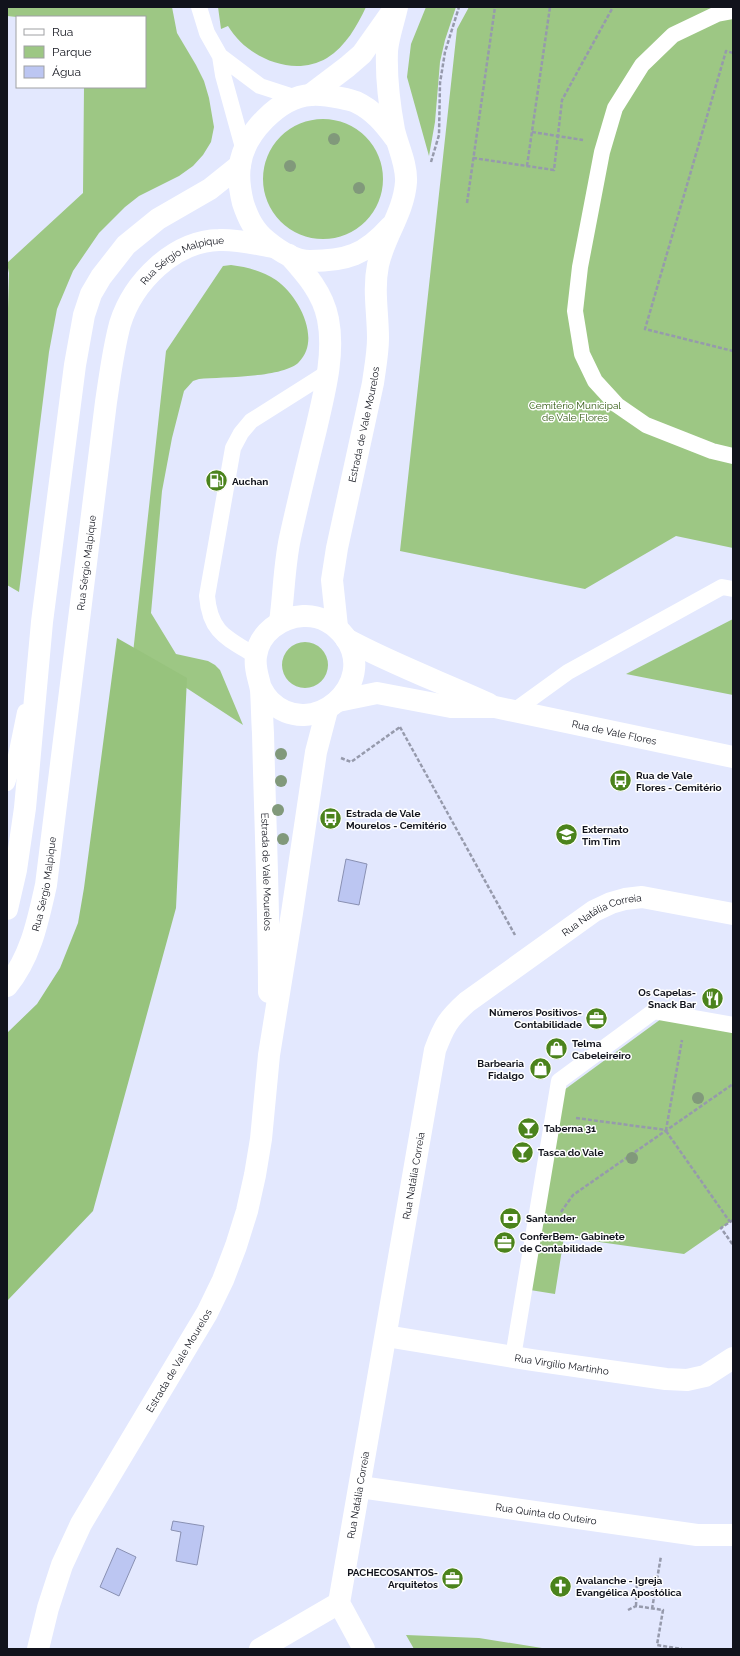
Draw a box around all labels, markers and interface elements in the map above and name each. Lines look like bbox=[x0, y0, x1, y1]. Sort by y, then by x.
legend bbox=[16, 16, 146, 88]
text: Rua bbox=[52, 25, 73, 39]
text: Parque bbox=[52, 45, 92, 59]
text: Água bbox=[52, 65, 81, 79]
street label: Rua Sérgio Malpique bbox=[138, 234, 224, 287]
street label: Estrada de Vale Mourelos bbox=[346, 366, 381, 483]
park label: Cemitério Municipal de Vale Flores bbox=[529, 400, 621, 423]
fuel station icon: Auchan bbox=[204, 468, 230, 494]
place label: Auchan bbox=[232, 476, 268, 487]
street label: Rua Sérgio Malpique bbox=[75, 514, 97, 611]
street label: Rua de Vale Flores bbox=[571, 718, 658, 746]
bus stop icon: Rua de Vale Flores - Cemitério bbox=[607, 768, 633, 794]
place label: Rua de Vale Flores - Cemitério bbox=[636, 770, 722, 793]
bus stop icon: Estrada de Vale Mourelos - Cemitério bbox=[317, 806, 343, 832]
place label: Estrada de Vale Mourelos - Cemitério bbox=[346, 808, 447, 831]
street label: Estrada de Vale Mourelos bbox=[260, 812, 274, 931]
school or university icon: Externato Tim Tim bbox=[553, 822, 579, 848]
place label: Externato Tim Tim bbox=[582, 824, 629, 847]
street label: Rua Sérgio Malpique bbox=[29, 836, 57, 932]
street label: Rua Natália Correia bbox=[559, 892, 642, 938]
restaurant icon: Os Capelas- Snack Bar bbox=[699, 985, 725, 1011]
place label: Os Capelas- Snack Bar bbox=[638, 987, 696, 1010]
office icon: Números Positivos- Contabilidade bbox=[584, 1005, 610, 1031]
place label: Números Positivos- Contabilidade bbox=[489, 1007, 582, 1030]
shop icon: Telma Cabeleireiro bbox=[543, 1036, 569, 1062]
place label: Telma Cabeleireiro bbox=[572, 1038, 631, 1061]
shop icon: Barbearia Fidalgo bbox=[527, 1056, 553, 1082]
place label: Barbearia Fidalgo bbox=[477, 1058, 524, 1081]
bar icon: Taberna 31 bbox=[515, 1115, 541, 1141]
place label: Taberna 31 bbox=[544, 1123, 596, 1134]
street label: Rua Natália Correia bbox=[400, 1131, 426, 1220]
bar icon: Tasca do Vale bbox=[509, 1139, 535, 1165]
place label: Tasca do Vale bbox=[538, 1147, 603, 1158]
bank icon: Santander bbox=[497, 1205, 523, 1231]
place label: Santander bbox=[526, 1213, 576, 1224]
office icon: ConferBem- Gabinete de Contabilidade bbox=[492, 1229, 518, 1255]
place label: ConferBem- Gabinete de Contabilidade bbox=[520, 1231, 625, 1254]
street label: Estrada de Vale Mourelos bbox=[144, 1307, 214, 1414]
street label: Rua Virgílio Martinho bbox=[514, 1352, 610, 1376]
street label: Rua Natália Correia bbox=[345, 1450, 371, 1540]
street label: Rua Quinta do Outeiro bbox=[495, 1501, 597, 1526]
office icon: PACHECOSANTOS- Arquitetos bbox=[440, 1565, 466, 1591]
place label: PACHECOSANTOS- Arquitetos bbox=[347, 1567, 438, 1590]
church icon: Avalanche - Igreja Evangélica Apostólica bbox=[547, 1573, 573, 1599]
place label: Avalanche - Igreja Evangélica Apostólica bbox=[576, 1575, 682, 1598]

